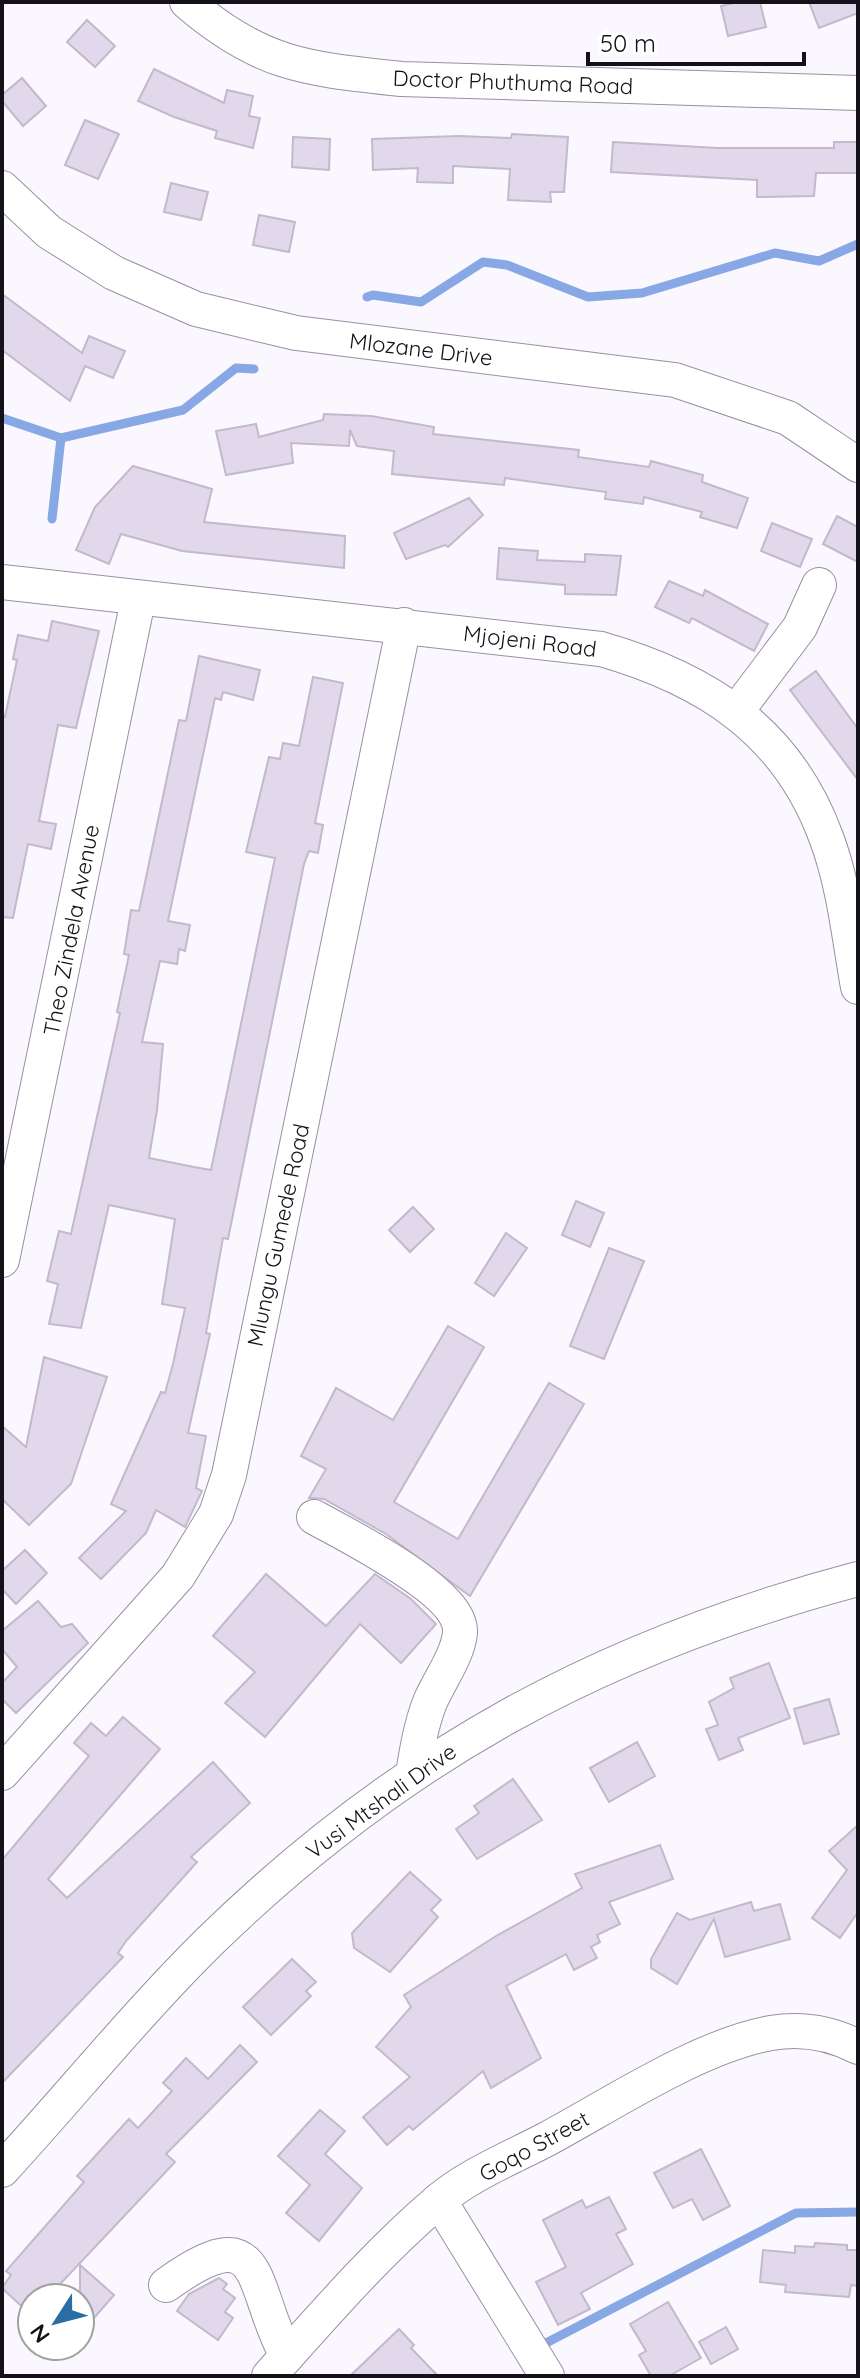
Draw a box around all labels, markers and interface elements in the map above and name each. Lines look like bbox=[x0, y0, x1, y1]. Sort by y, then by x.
scale bar bbox=[588, 16, 804, 66]
text: 50 m bbox=[600, 28, 656, 58]
street label: Doctor Phuthuma Road bbox=[392, 64, 634, 100]
street label: Mlozane Drive bbox=[348, 326, 494, 372]
street label: Mjojeni Road bbox=[462, 619, 598, 663]
street label: Theo Zindela Avenue bbox=[37, 822, 105, 1038]
street label: Mlungu Gumede Road bbox=[241, 1121, 315, 1349]
street label: Vusi Mtshali Drive bbox=[300, 1737, 462, 1865]
street label: Goqo Street bbox=[474, 2104, 594, 2188]
north arrow bbox=[16, 2282, 96, 2362]
text: N bbox=[24, 2319, 56, 2349]

